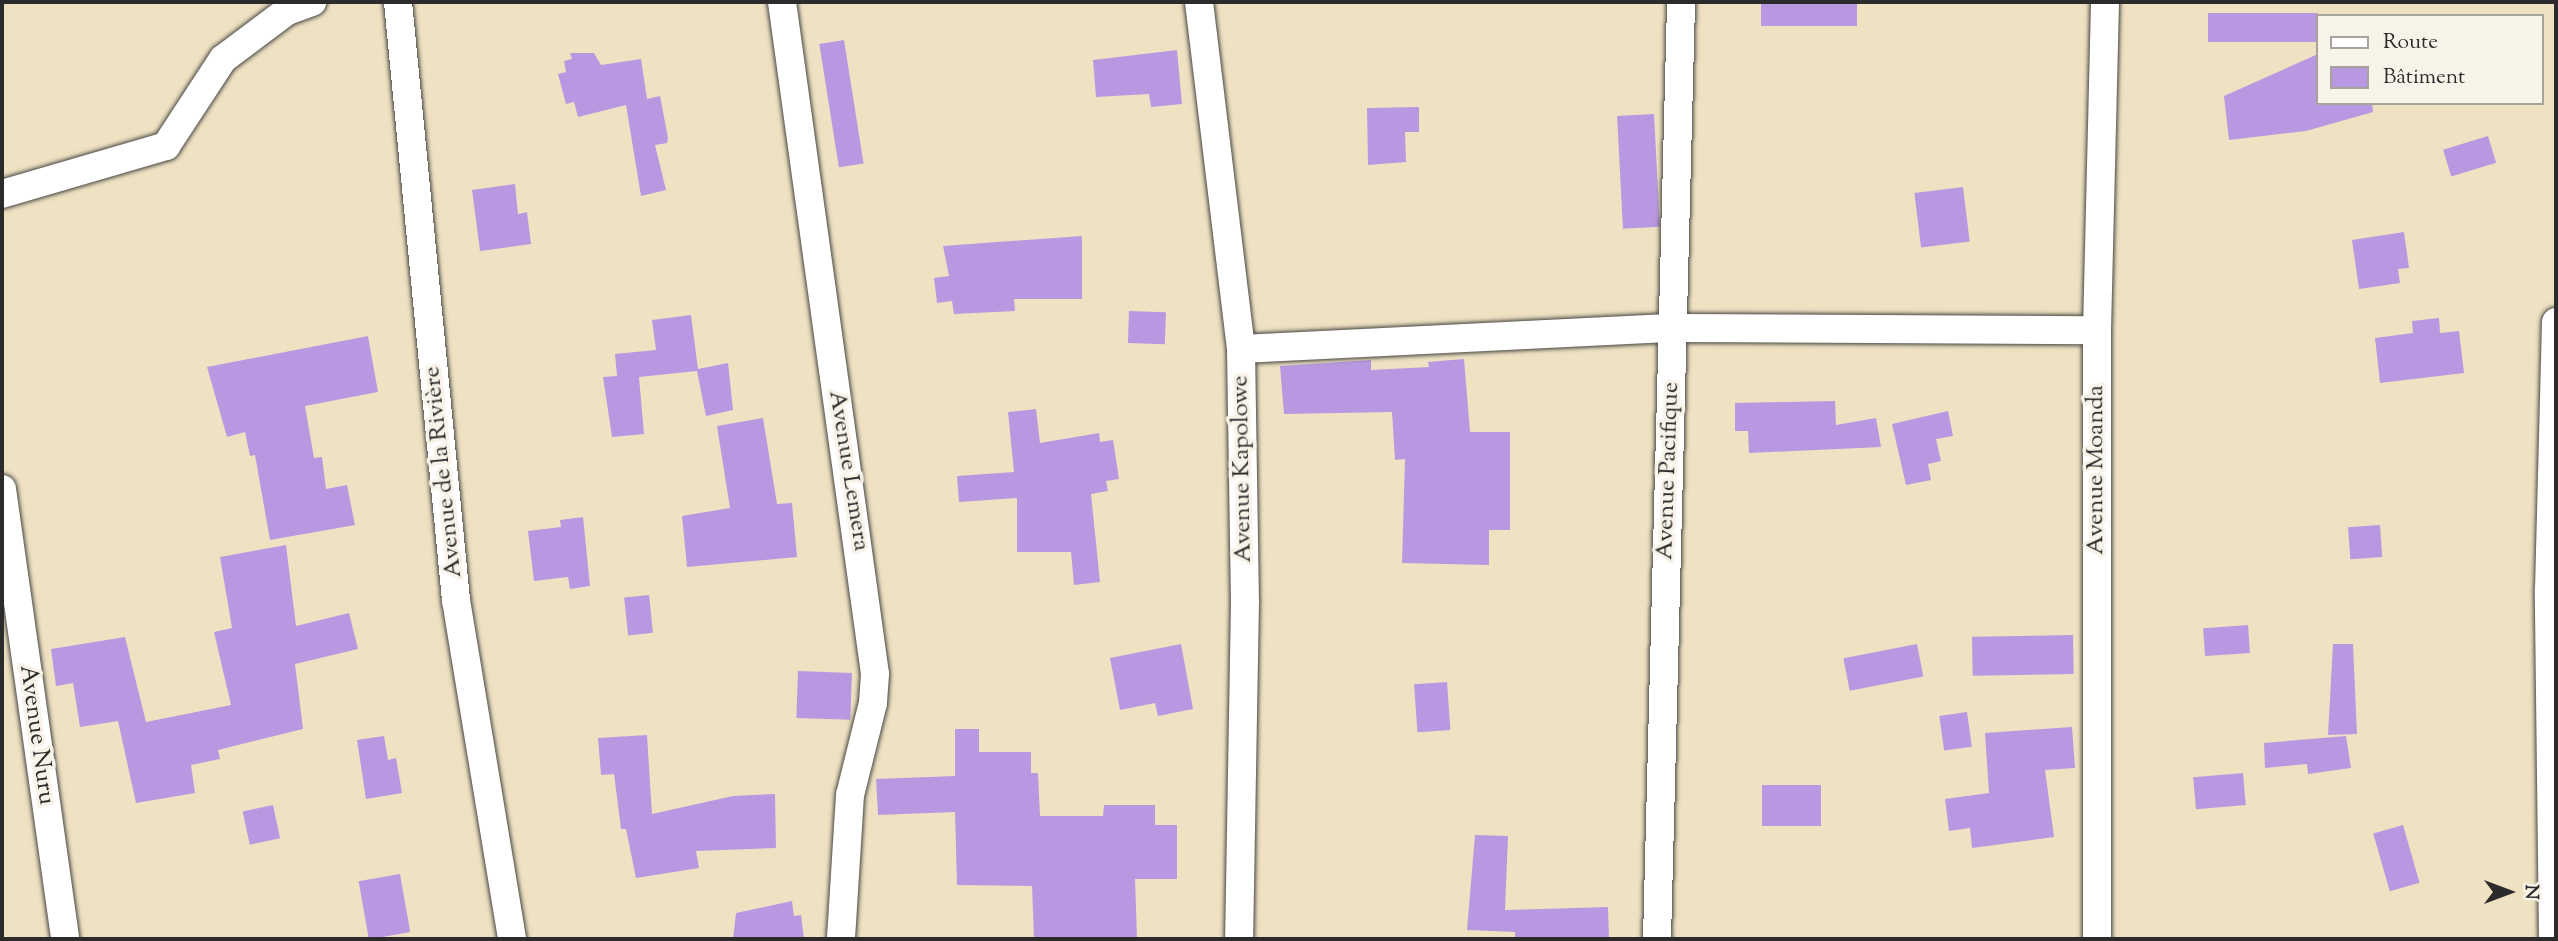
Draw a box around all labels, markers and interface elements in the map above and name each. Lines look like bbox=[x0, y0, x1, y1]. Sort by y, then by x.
legend bbox=[2316, 14, 2544, 105]
text: Route bbox=[2383, 28, 2438, 58]
text: Bâtiment bbox=[2383, 63, 2465, 93]
street label: Avenue de la Rivière bbox=[419, 365, 469, 579]
street label: Avenue Kapolowe bbox=[1227, 375, 1259, 563]
street label: Avenue Pacifique bbox=[1652, 382, 1686, 560]
street label: Avenue Moanda bbox=[2083, 385, 2111, 555]
street label: Avenue Lemera bbox=[821, 389, 875, 553]
street label: Avenue Nuru bbox=[12, 663, 60, 807]
north arrow bbox=[2474, 857, 2544, 927]
text: N bbox=[2517, 884, 2544, 900]

